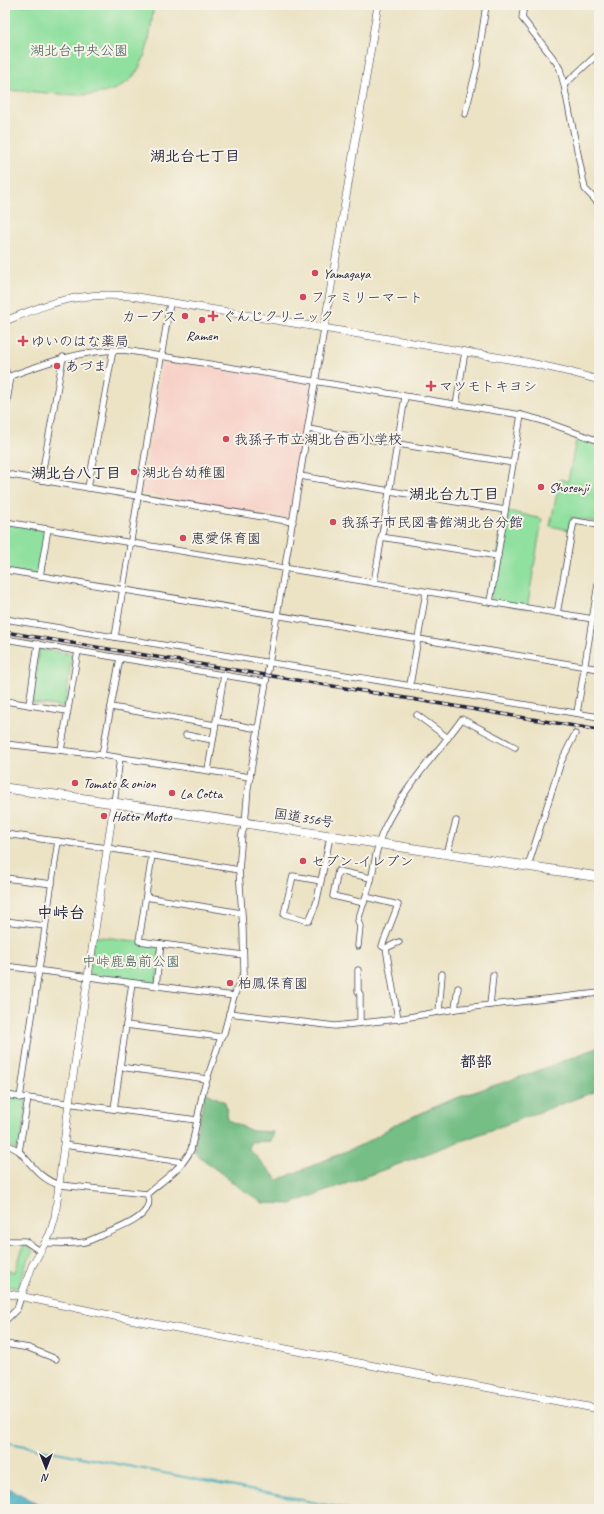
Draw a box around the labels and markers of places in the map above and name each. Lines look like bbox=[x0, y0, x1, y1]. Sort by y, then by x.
place label: Yamagaya bbox=[323, 265, 371, 282]
marker: Yamagaya bbox=[310, 268, 320, 278]
place label: ファミリーマート bbox=[311, 289, 423, 306]
marker: ファミリーマート bbox=[298, 292, 308, 302]
place label: カーブス bbox=[122, 308, 177, 325]
place label: ぐんじクリニック bbox=[222, 308, 334, 325]
marker: ぐんじクリニック bbox=[207, 310, 219, 322]
marker: カーブス bbox=[180, 311, 190, 321]
marker: Ramen bbox=[197, 315, 207, 325]
place label: Ramen bbox=[186, 327, 219, 344]
place label: ゆいのはな薬局 bbox=[31, 333, 129, 350]
marker: ゆいのはな薬局 bbox=[18, 336, 28, 346]
place label: あづま bbox=[65, 358, 107, 375]
marker: あづま bbox=[52, 361, 62, 371]
place label: マツモトキヨシ bbox=[439, 378, 537, 395]
marker: マツモトキヨシ bbox=[426, 381, 436, 391]
place label: 我孫子市立湖北台西小学校 bbox=[234, 431, 402, 448]
marker: 我孫子市立湖北台西小学校 bbox=[221, 434, 231, 444]
place label: 湖北台幼稚園 bbox=[142, 464, 226, 481]
marker: 湖北台幼稚園 bbox=[129, 467, 139, 477]
place label: Shosenji bbox=[549, 479, 591, 496]
marker: Shosenji bbox=[536, 482, 546, 492]
place label: 我孫子市民図書館湖北台分館 bbox=[341, 514, 523, 531]
marker: 我孫子市民図書館湖北台分館 bbox=[328, 517, 338, 527]
place label: 恵愛保育園 bbox=[191, 530, 261, 547]
marker: 恵愛保育園 bbox=[178, 533, 188, 543]
place label: Tomato & onion bbox=[83, 775, 157, 792]
marker: Tomato & onion bbox=[70, 778, 80, 788]
place label: La Cotta bbox=[180, 785, 223, 802]
marker: La Cotta bbox=[167, 788, 177, 798]
place label: Hotto Motto bbox=[112, 808, 173, 825]
marker: Hotto Motto bbox=[99, 811, 109, 821]
place label: セブン-イレブン bbox=[311, 853, 414, 870]
marker: セブン-イレブン bbox=[298, 856, 308, 866]
place label: 柏鳳保育園 bbox=[238, 975, 308, 992]
marker: 柏鳳保育園 bbox=[225, 978, 235, 988]

